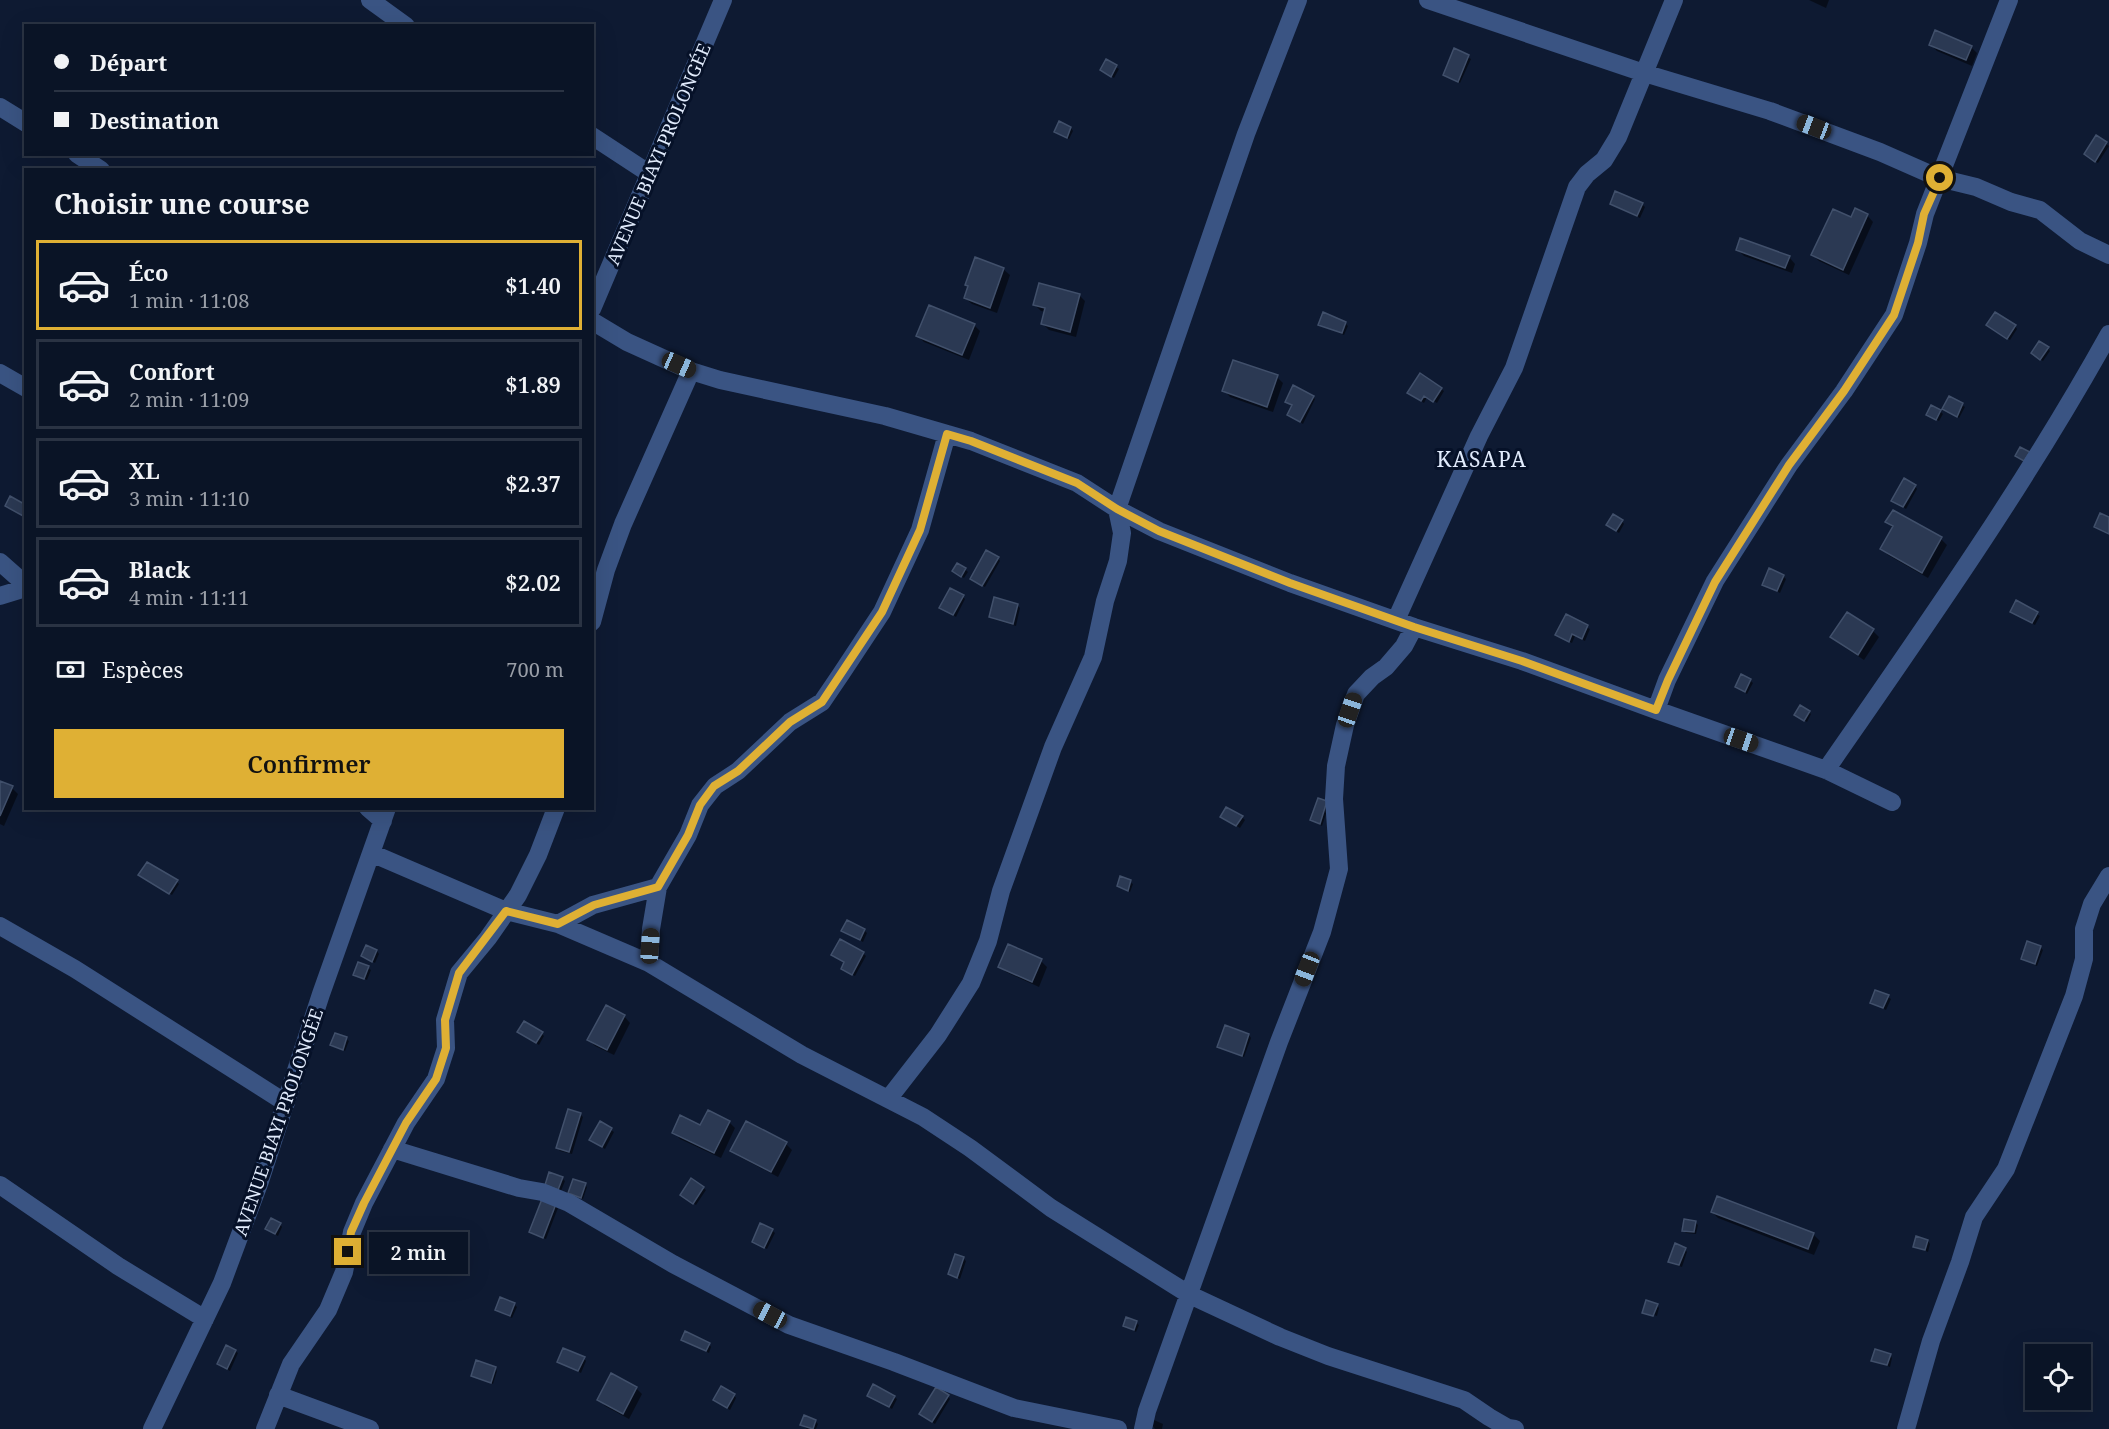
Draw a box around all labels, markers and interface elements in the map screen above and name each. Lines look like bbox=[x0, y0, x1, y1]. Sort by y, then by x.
street label: AVENUE BIAYI PROLONGÉE bbox=[600, 39, 716, 269]
text: Départ bbox=[90, 47, 167, 77]
text: Destination bbox=[90, 105, 219, 135]
car bbox=[1794, 112, 1834, 142]
route start bbox=[1926, 164, 1953, 191]
text: Choisir une course bbox=[54, 185, 310, 222]
text: Éco bbox=[129, 257, 168, 287]
icon: car bbox=[57, 258, 111, 312]
text: $1.40 bbox=[505, 270, 561, 300]
text: 1 min · 11:08 bbox=[129, 287, 249, 314]
car bbox=[659, 349, 699, 381]
text: Confort bbox=[129, 356, 215, 386]
icon: car bbox=[57, 357, 111, 411]
text: $1.89 bbox=[505, 369, 561, 399]
text: 2 min · 11:09 bbox=[129, 386, 249, 413]
district label: KASAPA bbox=[1437, 445, 1527, 473]
text: XL bbox=[129, 455, 160, 485]
icon: car bbox=[57, 456, 111, 510]
text: $2.37 bbox=[505, 468, 561, 498]
text: 3 min · 11:10 bbox=[129, 485, 249, 512]
text: Black bbox=[129, 554, 190, 584]
icon: car bbox=[57, 555, 111, 609]
text: $2.02 bbox=[505, 567, 561, 597]
text: 4 min · 11:11 bbox=[129, 584, 249, 611]
icon: cash bbox=[54, 653, 87, 686]
text: Espèces bbox=[102, 654, 183, 684]
text: 700 m bbox=[506, 656, 564, 683]
car bbox=[1336, 690, 1364, 730]
car bbox=[1721, 726, 1761, 754]
button: Confirmer bbox=[54, 729, 564, 798]
car bbox=[640, 927, 660, 965]
car bbox=[1292, 949, 1322, 989]
street label: AVENUE BIAYI PROLONGÉE bbox=[228, 1005, 328, 1239]
callout: 2 min bbox=[369, 1231, 468, 1273]
route end bbox=[334, 1238, 361, 1265]
text: 2 min bbox=[391, 1239, 446, 1266]
car bbox=[750, 1299, 790, 1331]
map controls bbox=[2025, 1344, 2091, 1410]
button: locate bbox=[2025, 1344, 2091, 1410]

